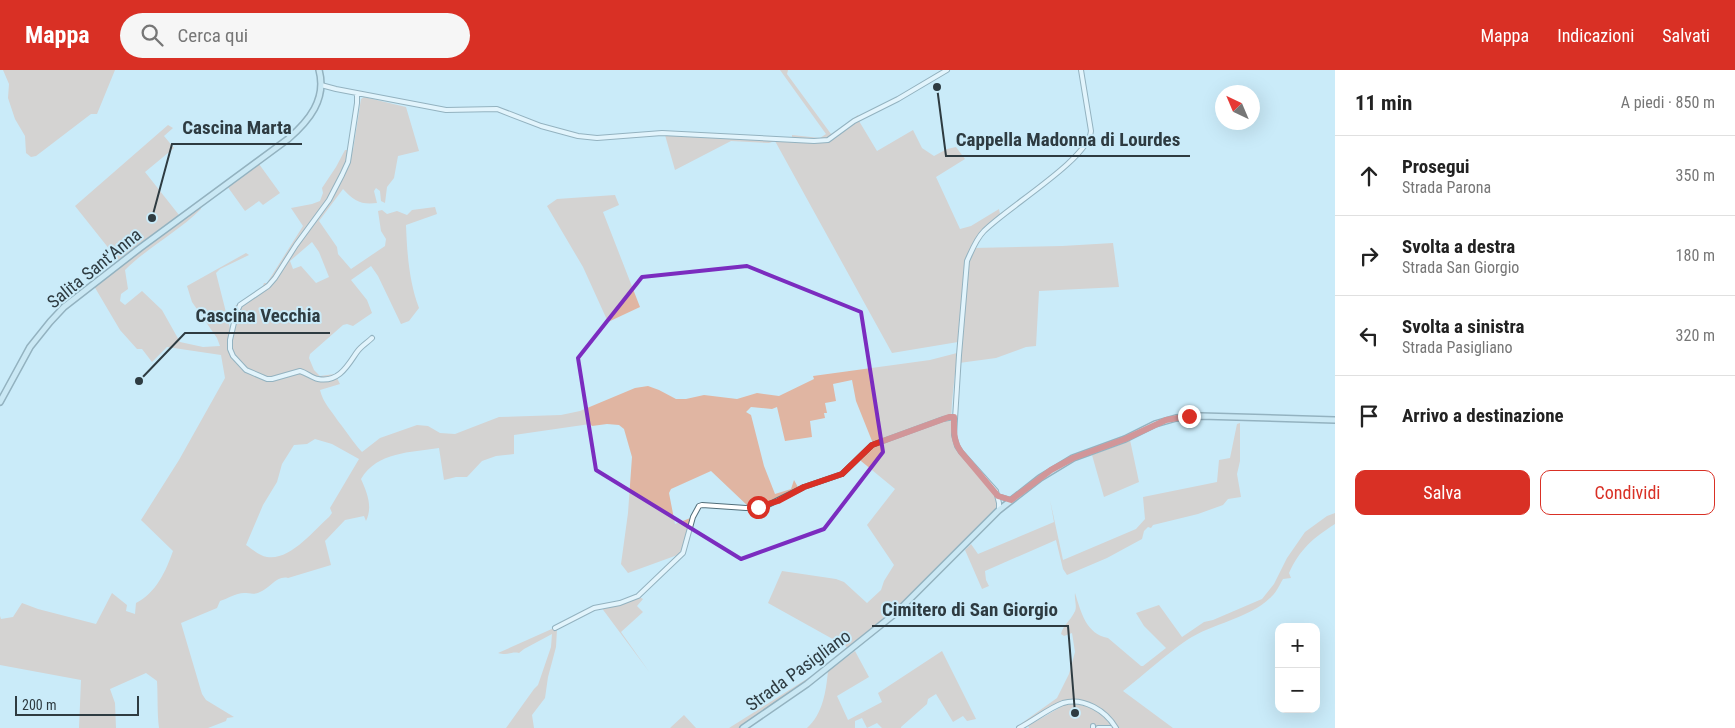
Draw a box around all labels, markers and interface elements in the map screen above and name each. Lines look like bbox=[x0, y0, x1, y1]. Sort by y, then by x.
search box bbox=[120, 13, 470, 58]
text: Mappa bbox=[25, 21, 90, 49]
icon: search bbox=[138, 21, 166, 49]
text: Cerca qui bbox=[178, 24, 248, 47]
text: Mappa bbox=[1481, 25, 1529, 46]
text: Indicazioni bbox=[1557, 25, 1634, 46]
text: Salvati bbox=[1662, 25, 1710, 46]
north arrow bbox=[1215, 85, 1260, 130]
text: 11 min bbox=[1355, 91, 1412, 115]
text: A piedi · 850 m bbox=[1621, 93, 1715, 112]
callout: Cascina Marta bbox=[172, 110, 302, 144]
text: Cascina Marta bbox=[182, 116, 292, 139]
callout: Cappella Madonna di Lourdes bbox=[946, 122, 1190, 156]
text: Cappella Madonna di Lourdes bbox=[956, 128, 1180, 151]
text: Prosegui bbox=[1402, 155, 1470, 178]
icon: ahead bbox=[1355, 162, 1383, 190]
text: 350 m bbox=[1676, 166, 1715, 185]
text: Strada Parona bbox=[1402, 178, 1491, 197]
street label: Salita Sant'Anna bbox=[43, 224, 145, 312]
text: Svolta a destra bbox=[1402, 235, 1515, 258]
icon: right bbox=[1355, 242, 1383, 270]
text: 180 m bbox=[1676, 246, 1715, 265]
text: Strada San Giorgio bbox=[1402, 258, 1519, 277]
callout: Cascina Vecchia bbox=[185, 299, 330, 333]
text: Cascina Vecchia bbox=[196, 304, 320, 327]
text: Svolta a sinistra bbox=[1402, 315, 1524, 338]
icon: left bbox=[1355, 322, 1383, 350]
text: 320 m bbox=[1676, 326, 1715, 345]
text: Strada Pasigliano bbox=[1402, 338, 1513, 357]
icon: arrive bbox=[1355, 402, 1383, 430]
text: Arrivo a destinazione bbox=[1402, 404, 1564, 427]
route end bbox=[1178, 405, 1201, 428]
button: Salva bbox=[1355, 470, 1530, 515]
button: Condividi bbox=[1540, 470, 1715, 515]
route start bbox=[747, 496, 770, 519]
callout: Cimitero di San Giorgio bbox=[872, 592, 1068, 626]
text: Cimitero di San Giorgio bbox=[882, 598, 1058, 621]
map controls bbox=[1275, 623, 1320, 713]
button: + bbox=[1275, 623, 1320, 668]
street label: Strada Pasigliano bbox=[741, 625, 855, 715]
button: − bbox=[1275, 668, 1320, 713]
scale bar bbox=[15, 693, 139, 716]
text: 200 m bbox=[22, 697, 57, 713]

